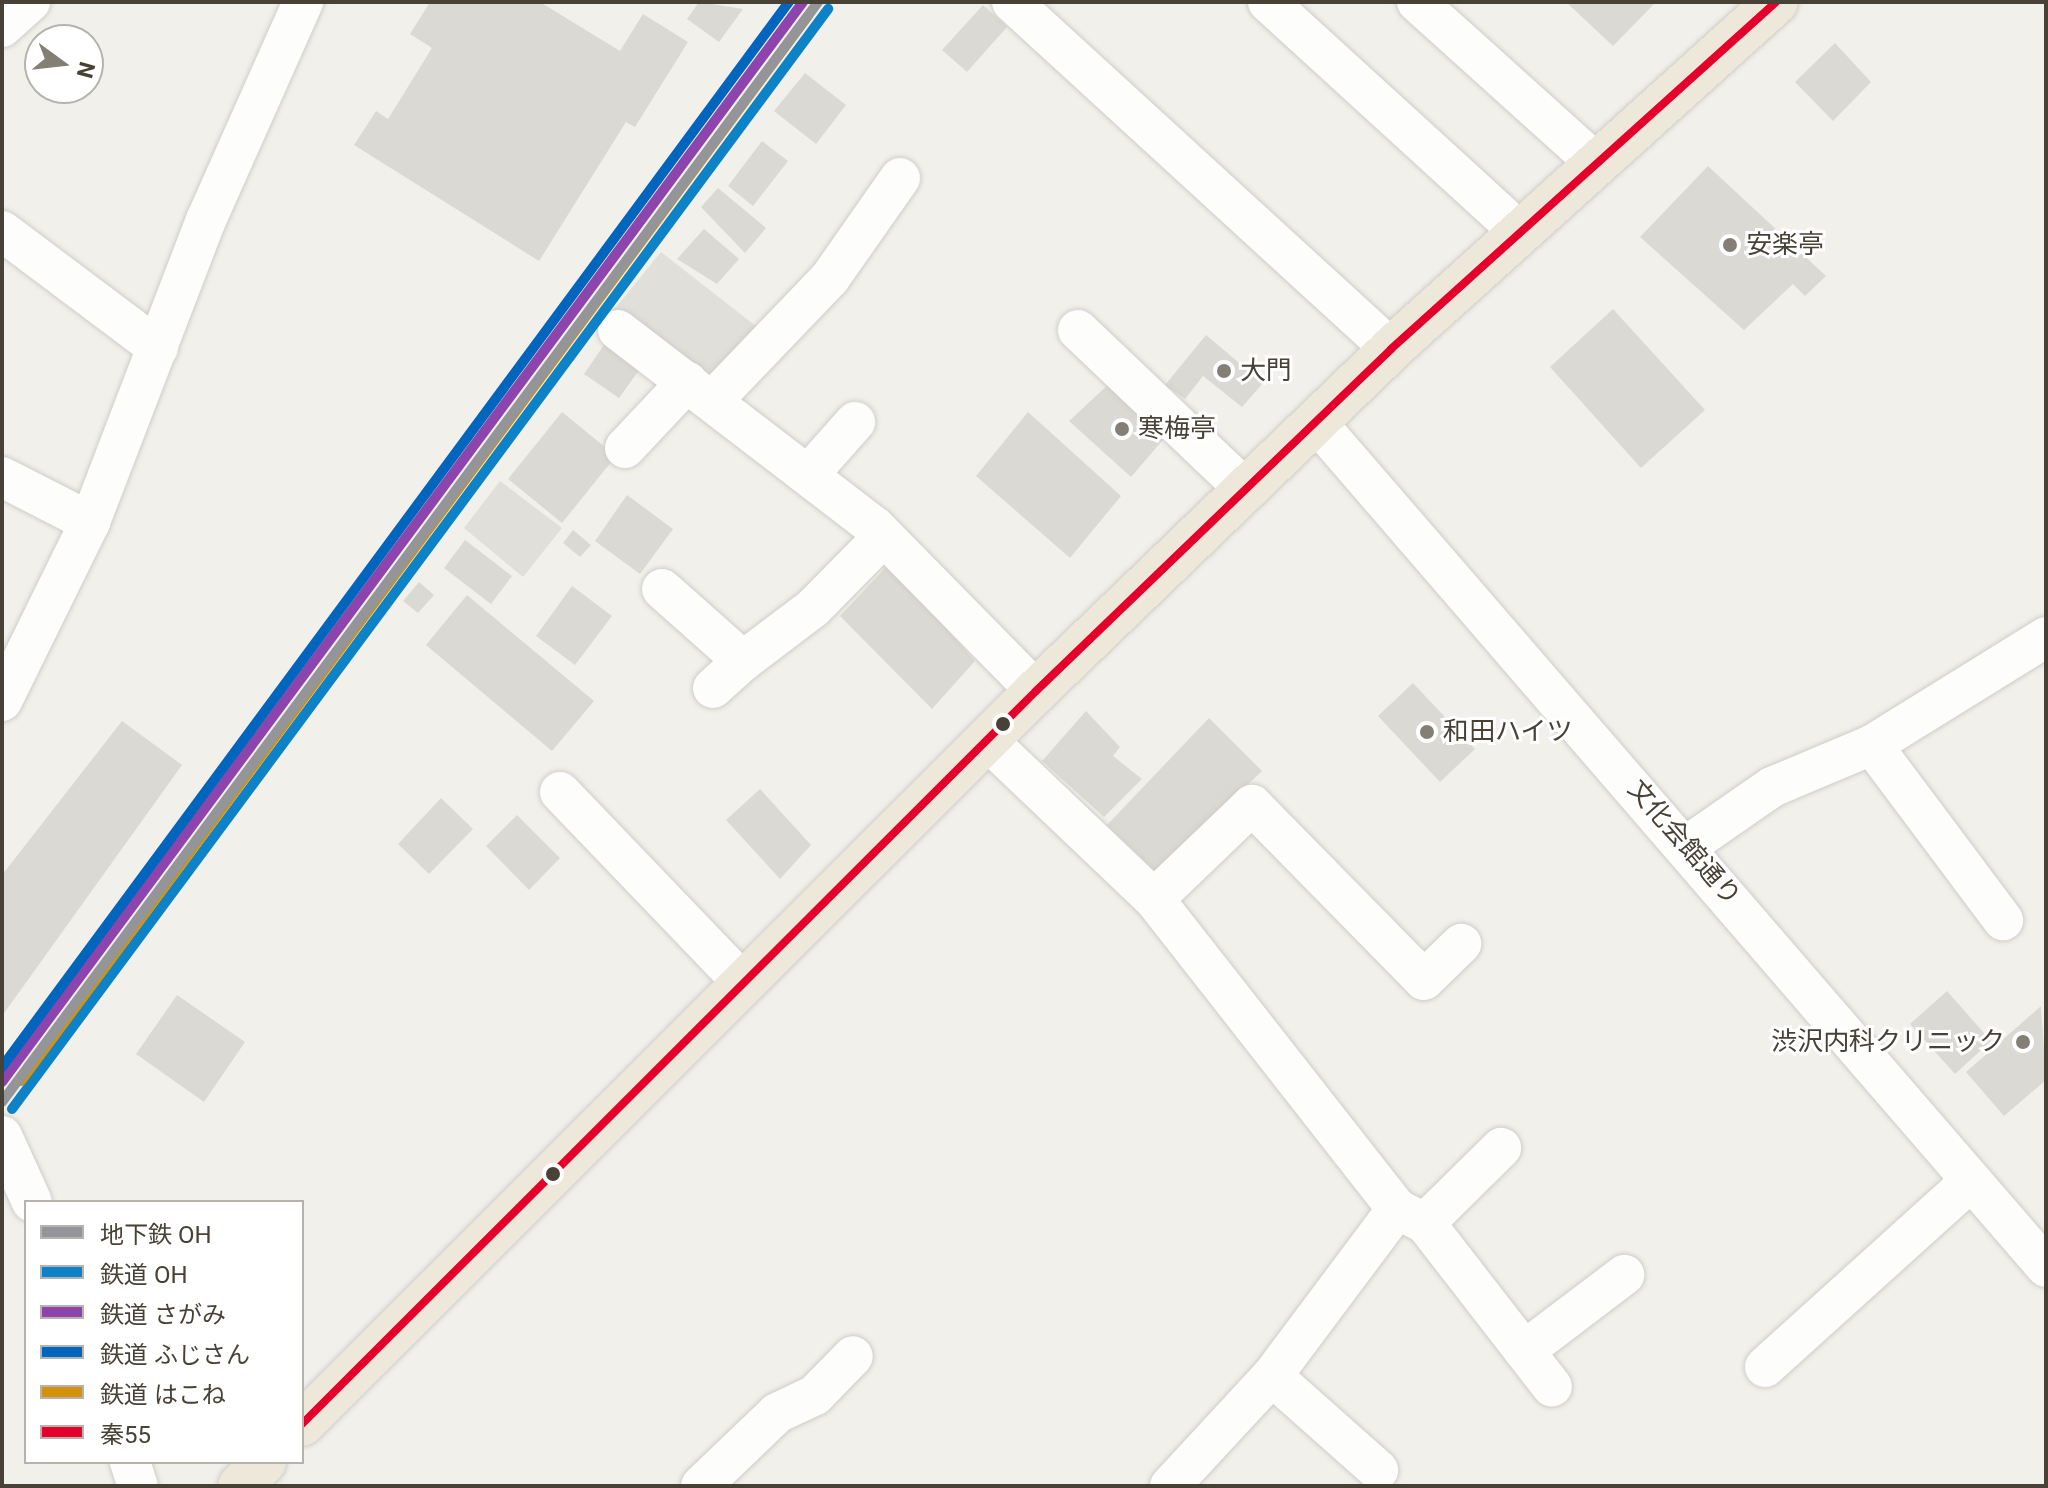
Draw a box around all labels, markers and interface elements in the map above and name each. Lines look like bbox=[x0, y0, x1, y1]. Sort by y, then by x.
north arrow bbox=[24, 24, 104, 104]
text: N bbox=[72, 59, 100, 81]
place label: 安楽亭 bbox=[1746, 229, 1824, 261]
marker: 安楽亭 bbox=[1721, 236, 1739, 254]
place label: 大門 bbox=[1240, 355, 1292, 387]
marker: 大門 bbox=[1215, 362, 1233, 380]
place label: 寒梅亭 bbox=[1138, 413, 1216, 445]
marker: 寒梅亭 bbox=[1113, 420, 1131, 438]
unlabelled marker bbox=[995, 716, 1011, 732]
place label: 和田ハイツ bbox=[1443, 716, 1573, 748]
marker: 和田ハイツ bbox=[1418, 723, 1436, 741]
street label: 文化会館通り bbox=[1621, 774, 1747, 912]
place label: 渋沢内科クリニック bbox=[1771, 1026, 2005, 1058]
marker: 渋沢内科クリニック bbox=[2012, 1031, 2034, 1053]
unlabelled marker bbox=[545, 1166, 561, 1182]
legend bbox=[24, 1200, 304, 1464]
text: 地下鉄 OH bbox=[100, 1221, 212, 1249]
text: 鉄道 OH bbox=[100, 1261, 188, 1289]
text: 鉄道 さがみ bbox=[100, 1301, 226, 1329]
text: 鉄道 ふじさん bbox=[100, 1341, 250, 1369]
text: 鉄道 はこね bbox=[100, 1381, 226, 1409]
text: 秦55 bbox=[100, 1421, 151, 1449]

